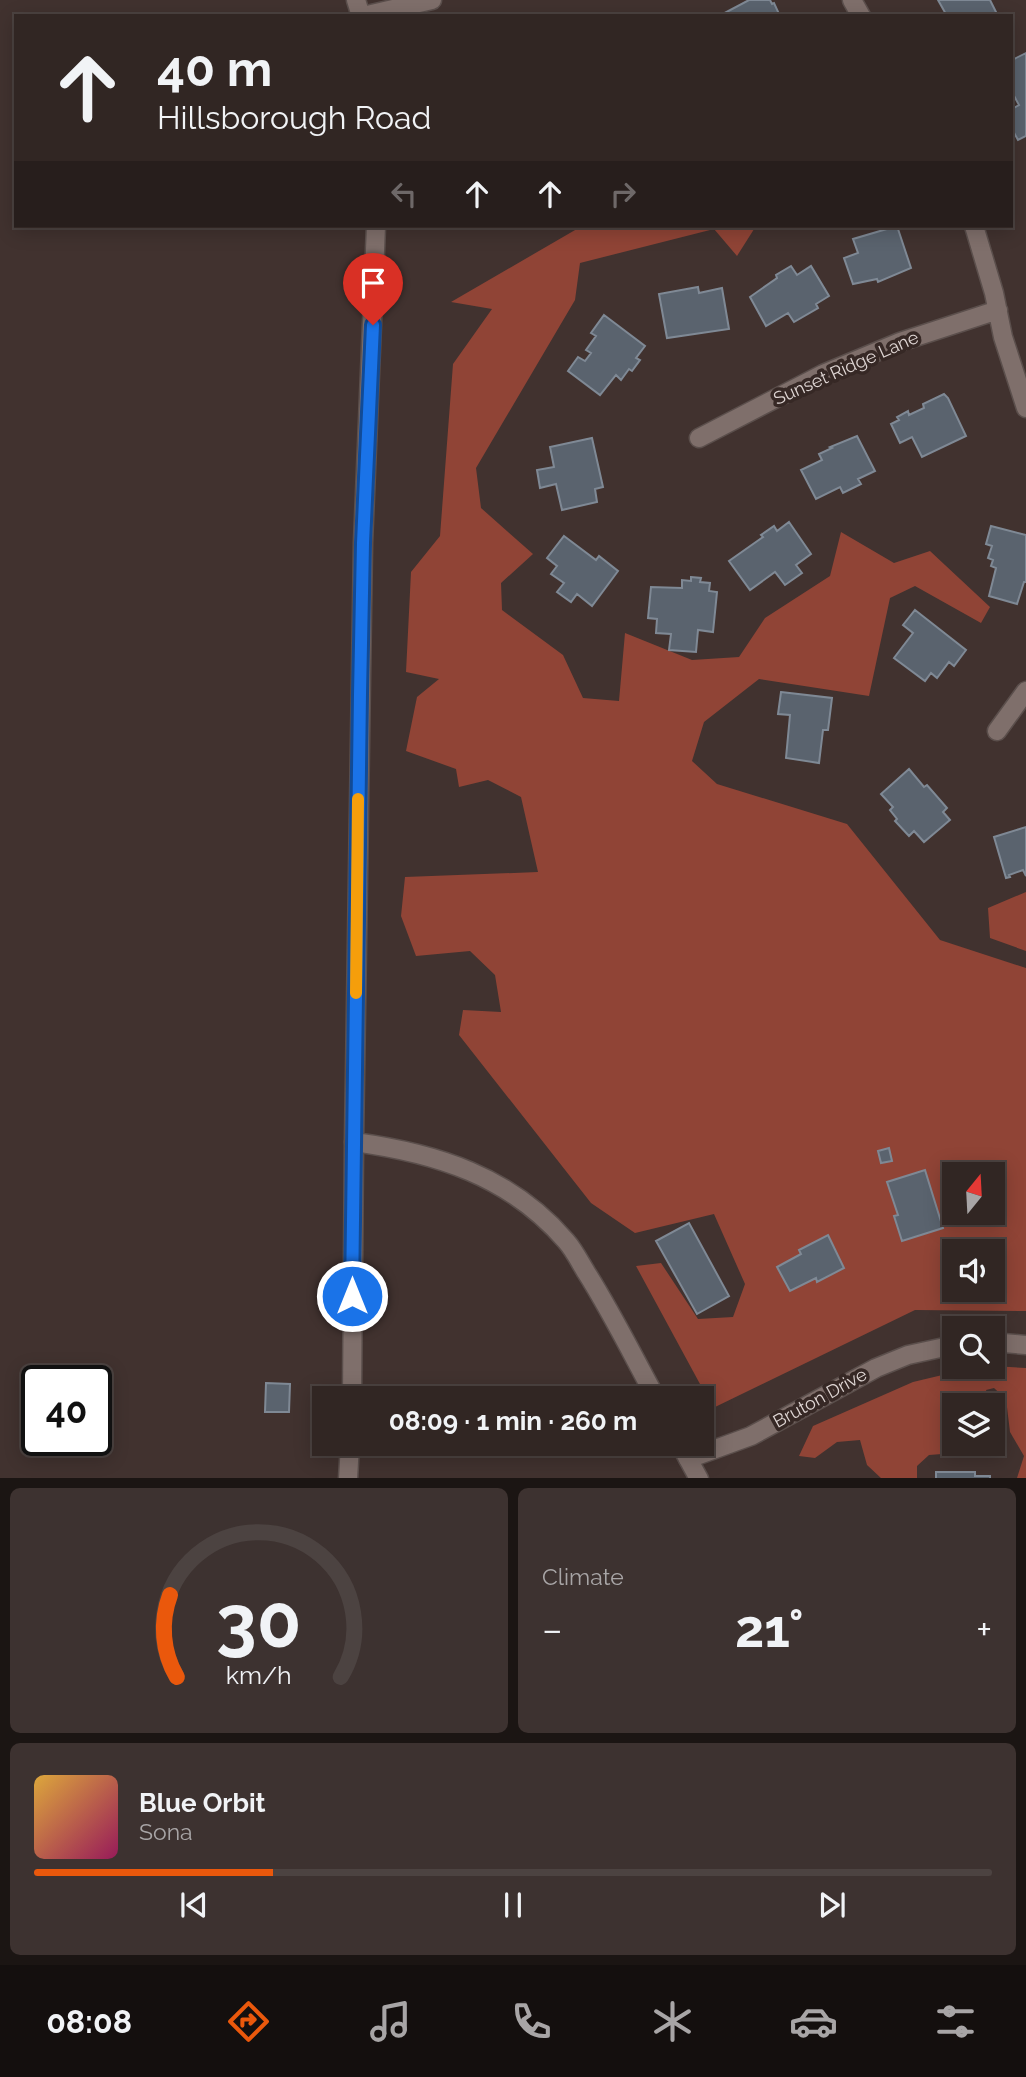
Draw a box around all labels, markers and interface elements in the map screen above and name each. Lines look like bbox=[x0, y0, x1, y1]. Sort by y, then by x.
text: 40 m bbox=[157, 40, 272, 97]
icon: ahead bbox=[42, 42, 133, 133]
text: Hillsborough Road bbox=[157, 99, 431, 136]
icon: left bbox=[385, 175, 423, 213]
icon: ahead bbox=[458, 175, 496, 213]
icon: ahead bbox=[531, 175, 569, 213]
icon: right bbox=[604, 175, 642, 213]
pin bbox=[343, 253, 403, 325]
icon: arrive bbox=[354, 264, 392, 302]
street label: Sunset Ridge Lane bbox=[770, 326, 922, 409]
north arrow bbox=[942, 1162, 1004, 1225]
map controls bbox=[942, 1162, 1005, 1456]
button: sound bbox=[942, 1239, 1005, 1302]
position arrow bbox=[315, 1259, 389, 1333]
button: search bbox=[942, 1316, 1005, 1379]
street label: Bruton Drive bbox=[769, 1363, 871, 1432]
speed limit sign: 40 bbox=[21, 1365, 112, 1456]
button: layers bbox=[942, 1393, 1005, 1456]
text: 08:09 · 1 min · 260 m bbox=[389, 1406, 637, 1436]
text: Climate bbox=[542, 1563, 624, 1590]
text: 30 bbox=[216, 1579, 302, 1664]
text: 21° bbox=[735, 1598, 804, 1659]
text: − bbox=[542, 1607, 562, 1652]
text: + bbox=[976, 1607, 992, 1652]
text: km/h bbox=[226, 1659, 292, 1689]
text: Blue Orbit bbox=[139, 1788, 266, 1818]
text: Sona bbox=[139, 1818, 193, 1845]
icon: previous bbox=[175, 1886, 213, 1924]
icon: pause bbox=[494, 1886, 532, 1924]
icon: next bbox=[813, 1886, 851, 1924]
icon: directions bbox=[224, 1997, 273, 2046]
icon: music bbox=[366, 1997, 415, 2046]
icon: phone bbox=[507, 1997, 556, 2046]
icon: climate bbox=[648, 1997, 697, 2046]
icon: car bbox=[789, 1997, 838, 2046]
icon: filters bbox=[931, 1997, 980, 2046]
text: 08:08 bbox=[46, 2003, 132, 2040]

